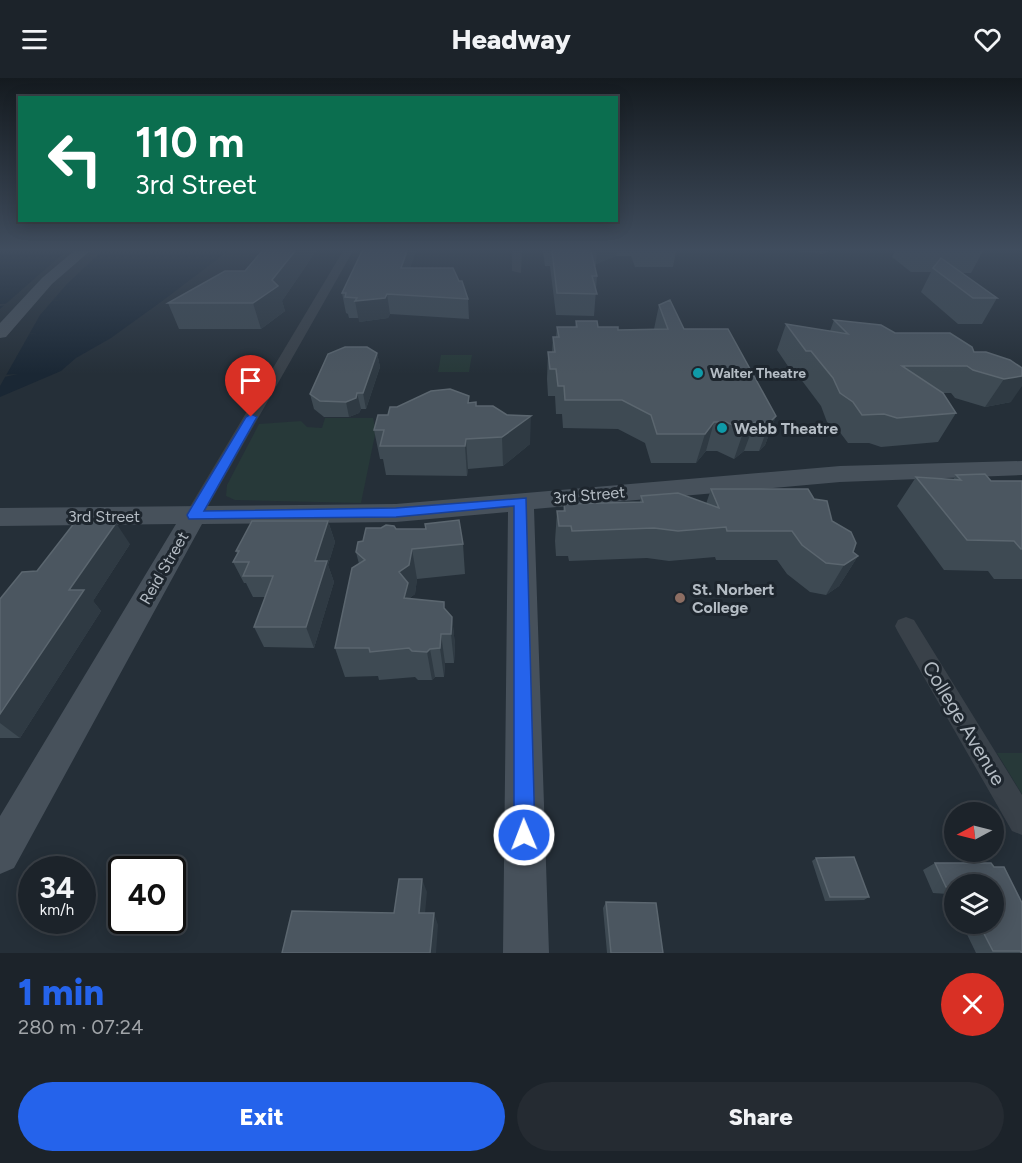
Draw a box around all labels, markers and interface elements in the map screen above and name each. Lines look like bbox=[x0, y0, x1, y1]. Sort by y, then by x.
icon: menu bbox=[18, 23, 51, 56]
text: Headway bbox=[451, 23, 571, 56]
icon: heart bbox=[971, 23, 1004, 56]
text: 110 m bbox=[135, 117, 244, 168]
icon: left bbox=[36, 120, 114, 198]
text: 3rd Street bbox=[135, 168, 257, 201]
pin bbox=[225, 355, 276, 417]
icon: arrive bbox=[234, 364, 267, 397]
place label: Walter Theatre bbox=[710, 365, 806, 382]
marker: Walter Theatre bbox=[691, 366, 705, 380]
place label: Webb Theatre bbox=[734, 419, 838, 438]
marker: Webb Theatre bbox=[715, 421, 729, 435]
street label: 3rd Street bbox=[552, 482, 626, 508]
street label: 3rd Street bbox=[68, 507, 140, 526]
street label: Reid Street bbox=[136, 528, 192, 608]
place label: St. Norbert College bbox=[692, 580, 775, 617]
marker: St. Norbert College bbox=[673, 591, 687, 605]
street label: College Avenue bbox=[917, 656, 1011, 790]
north arrow bbox=[944, 802, 1004, 862]
map controls bbox=[944, 802, 1004, 934]
position arrow bbox=[492, 803, 556, 867]
speed limit sign: 40 bbox=[108, 856, 186, 934]
text: 34 bbox=[39, 869, 75, 906]
button: layers bbox=[944, 874, 1004, 934]
text: km/h bbox=[40, 901, 74, 919]
text: 1 min bbox=[18, 971, 104, 1014]
button: close bbox=[941, 973, 1004, 1036]
text: 280 m · 07:24 bbox=[18, 1015, 143, 1039]
button: Exit bbox=[18, 1082, 505, 1151]
button: Share bbox=[517, 1082, 1004, 1151]

